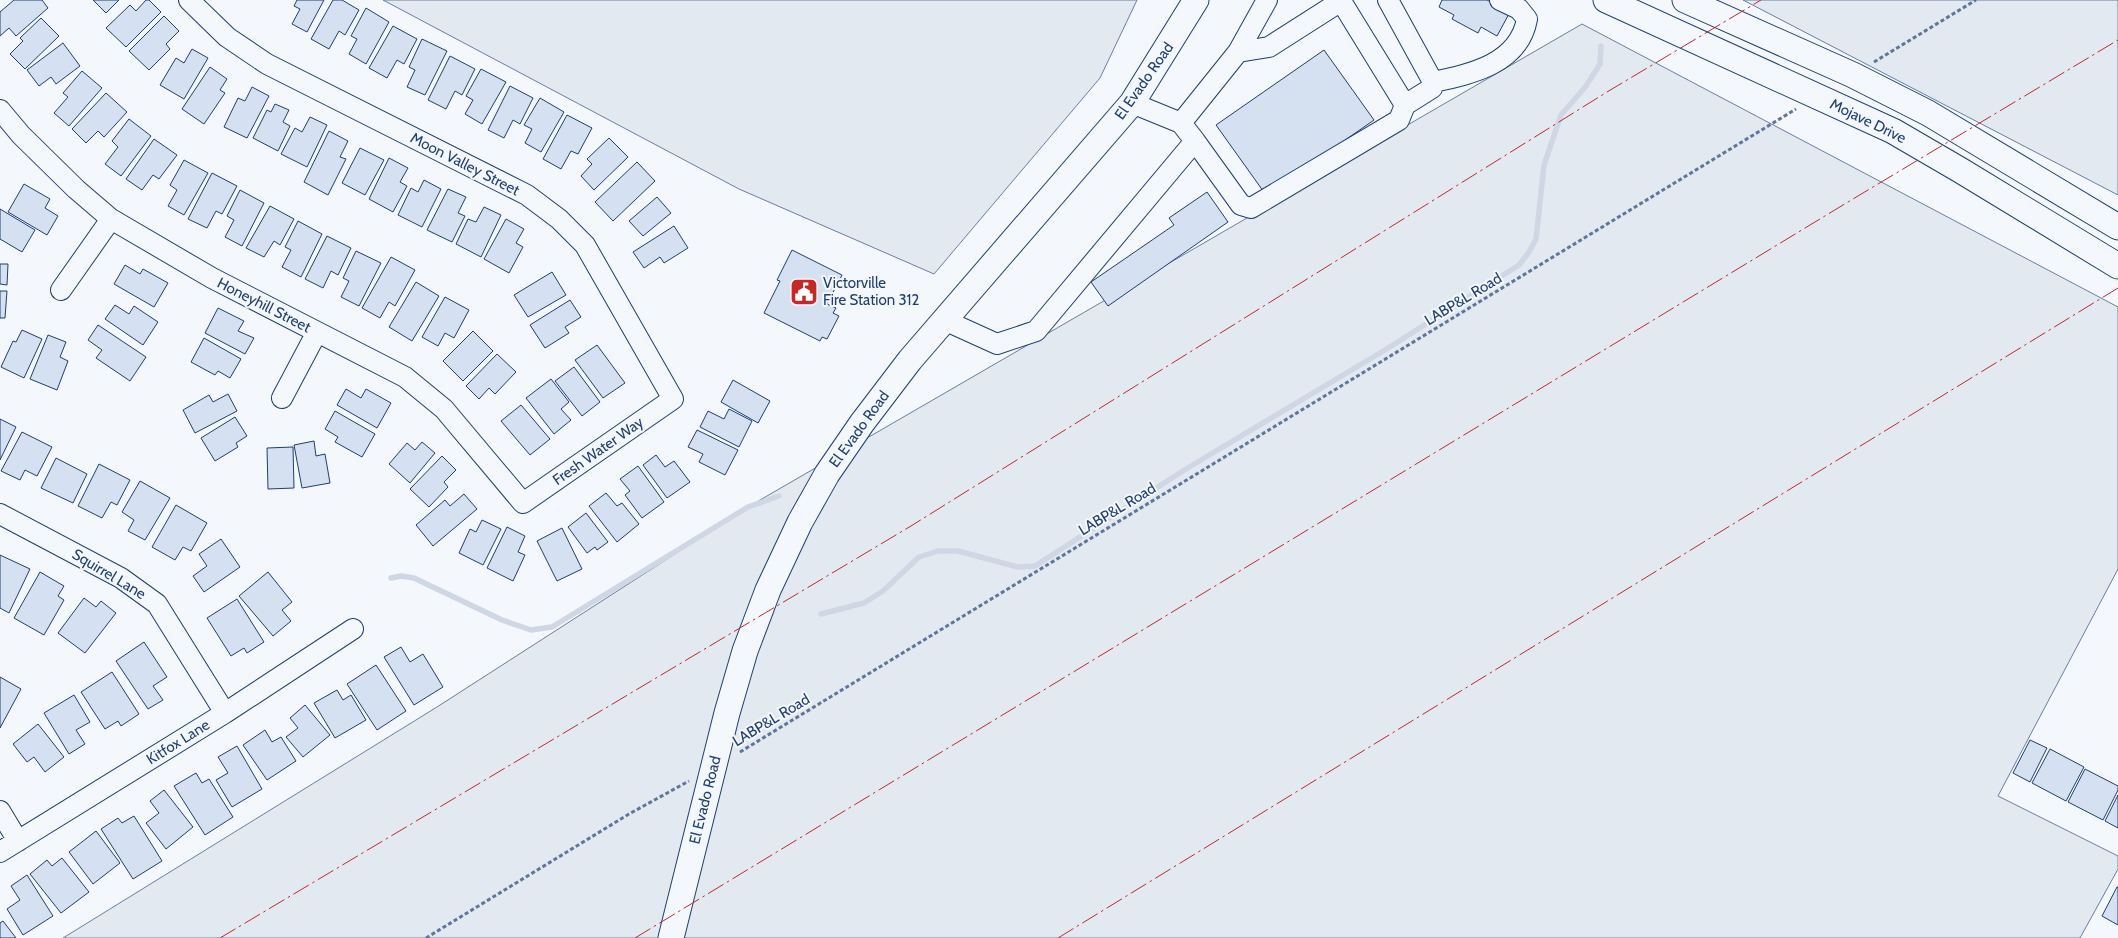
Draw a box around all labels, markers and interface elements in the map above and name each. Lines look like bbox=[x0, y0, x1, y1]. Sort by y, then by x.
street label: El Evado Road bbox=[1111, 39, 1177, 123]
street label: Mojave Drive bbox=[1827, 95, 1909, 147]
street label: Moon Valley Street bbox=[407, 129, 523, 199]
street label: LABP&L Road bbox=[1421, 269, 1505, 329]
street label: Honeyhill Street bbox=[214, 274, 314, 336]
place label: Victorville Fire Station 312 bbox=[823, 274, 919, 309]
public building icon: Victorville Fire Station 312 bbox=[789, 277, 819, 307]
street label: El Evado Road bbox=[825, 387, 893, 471]
street label: Fresh Water Way bbox=[549, 413, 647, 489]
street label: LABP&L Road bbox=[1075, 479, 1159, 539]
street label: Squirrel Lane bbox=[69, 545, 149, 603]
street label: LABP&L Road bbox=[729, 690, 813, 750]
street label: Kitfox Lane bbox=[143, 715, 213, 768]
street label: El Evado Road bbox=[685, 754, 725, 846]

